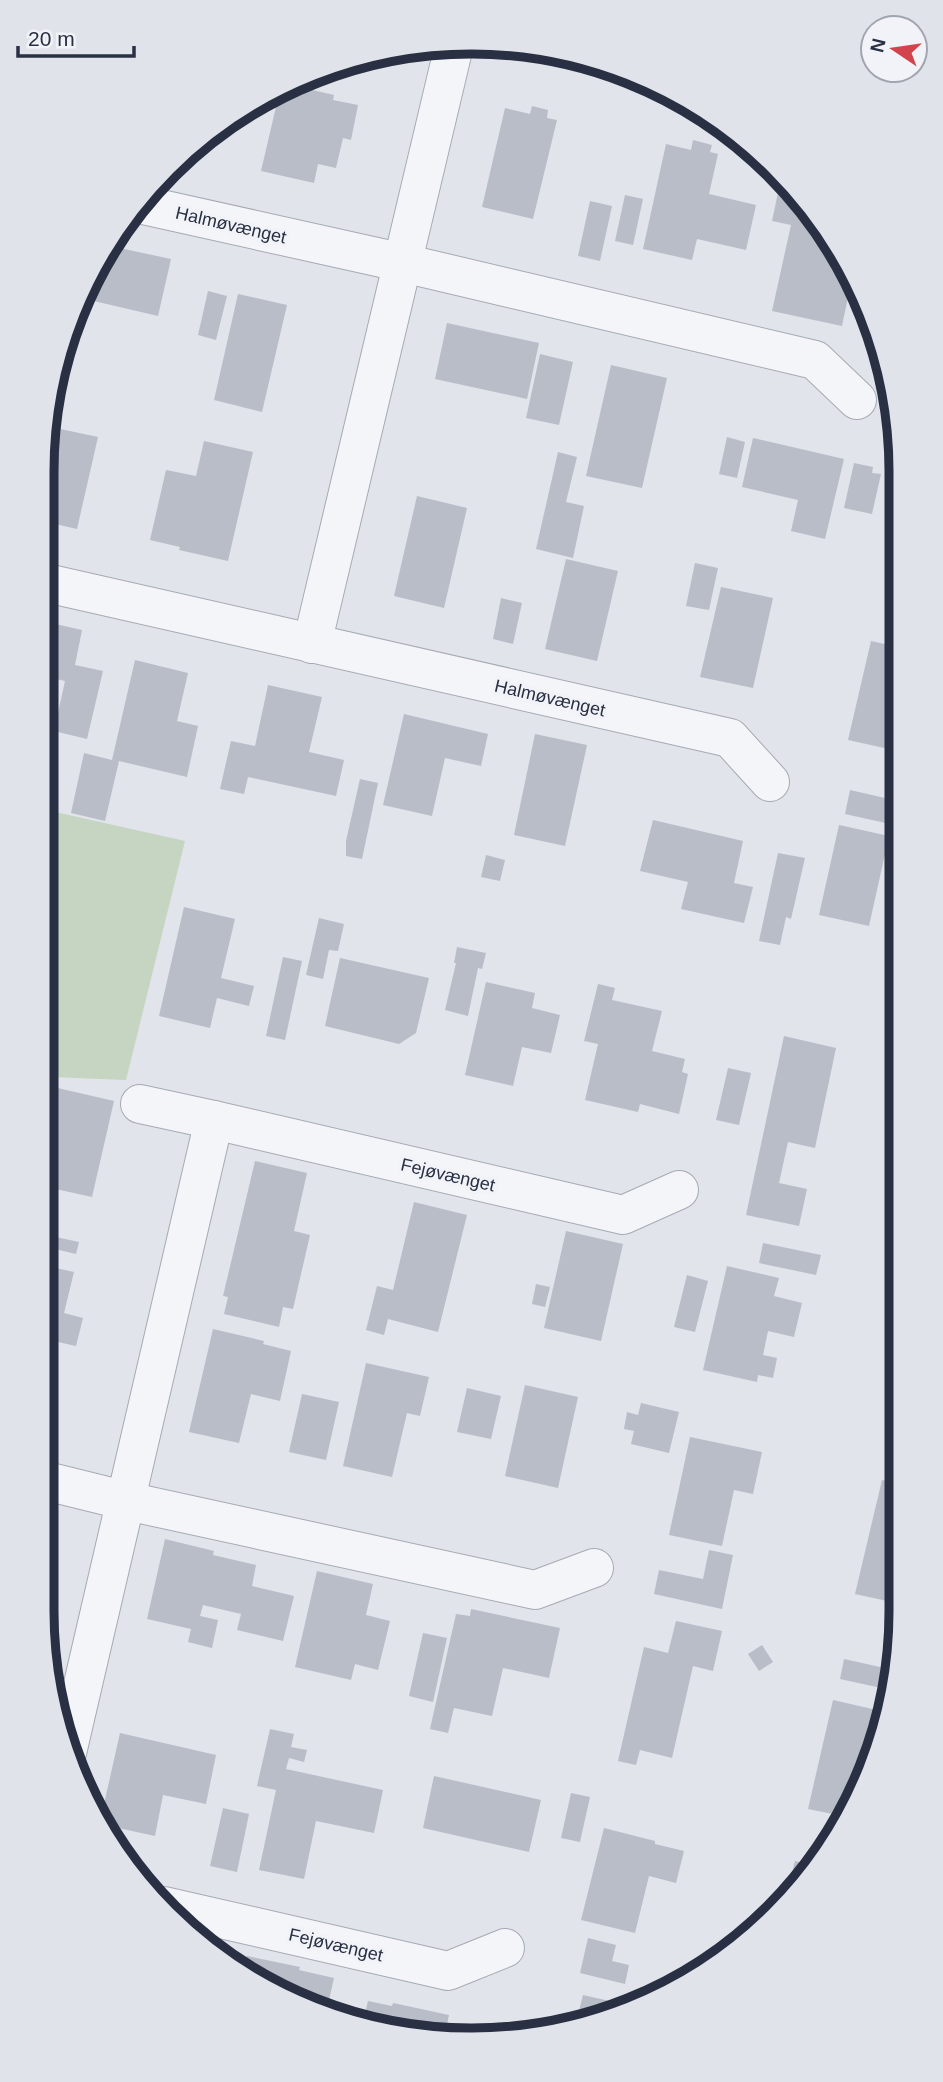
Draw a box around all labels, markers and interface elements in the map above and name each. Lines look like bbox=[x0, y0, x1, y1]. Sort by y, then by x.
scale bar bbox=[18, 14, 133, 58]
north arrow bbox=[859, 14, 929, 84]
text: 20 m bbox=[28, 27, 75, 50]
text: N bbox=[866, 36, 890, 54]
street label: Halmøvænget bbox=[174, 203, 288, 247]
street label: Halmøvænget bbox=[493, 676, 607, 720]
street label: Fejøvænget bbox=[399, 1154, 497, 1196]
street label: Fejøvænget bbox=[287, 1924, 385, 1966]

